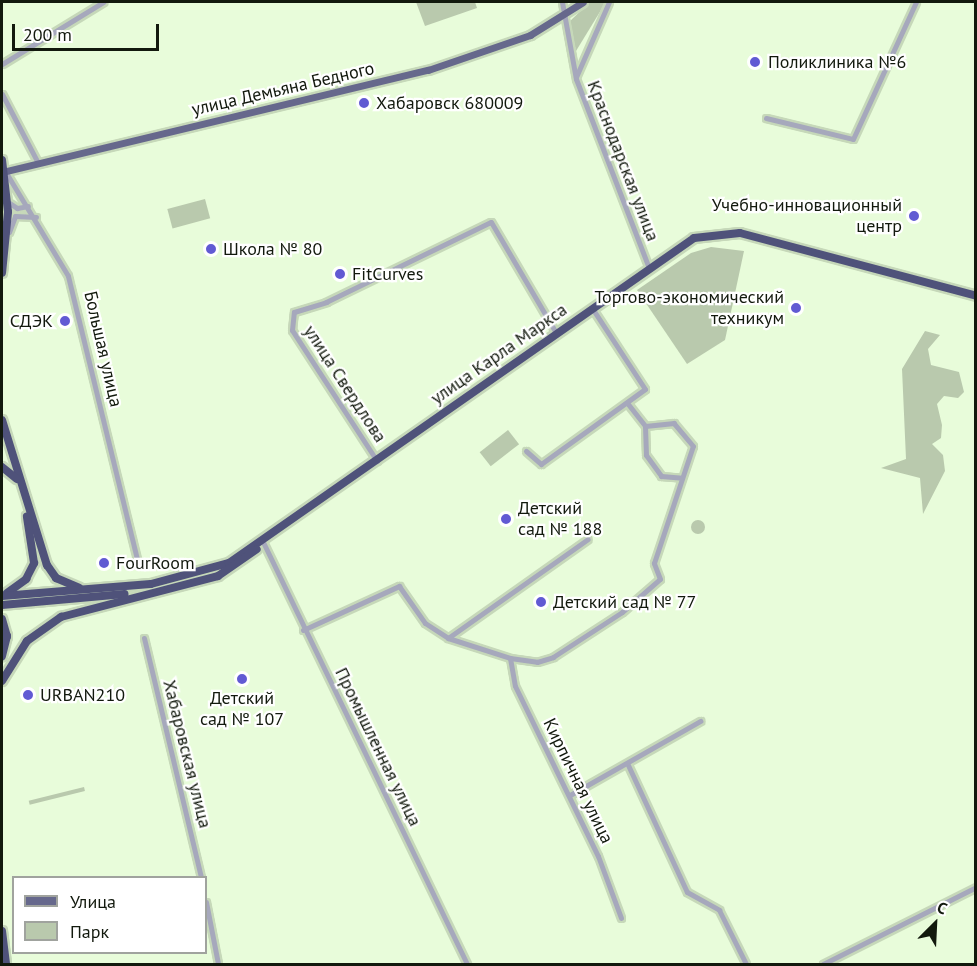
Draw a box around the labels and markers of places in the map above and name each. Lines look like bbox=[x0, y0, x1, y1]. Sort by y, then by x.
place label: Поликлиника №6 bbox=[768, 51, 906, 73]
marker: Поликлиника №6 bbox=[746, 53, 764, 71]
place label: Хабаровск 680009 bbox=[376, 92, 523, 114]
marker: Хабаровск 680009 bbox=[357, 96, 371, 110]
place label: Учебно-инновационный центр bbox=[712, 195, 902, 238]
marker: Учебно-инновационный центр bbox=[907, 209, 921, 223]
place label: Школа № 80 bbox=[223, 238, 322, 260]
marker: Школа № 80 bbox=[204, 242, 218, 256]
place label: FitCurves bbox=[352, 263, 423, 285]
marker: FitCurves bbox=[333, 267, 347, 281]
place label: Торгово-экономический техникум bbox=[594, 287, 784, 330]
marker: Торгово-экономический техникум bbox=[789, 301, 803, 315]
place label: СДЭК bbox=[10, 310, 53, 332]
marker: СДЭК bbox=[58, 314, 72, 328]
place label: Детский сад № 188 bbox=[518, 498, 602, 540]
marker: Детский сад № 188 bbox=[499, 512, 513, 526]
place label: FourRoom bbox=[116, 552, 195, 574]
marker: FourRoom bbox=[97, 556, 111, 570]
place label: Детский сад № 77 bbox=[553, 591, 696, 613]
marker: Детский сад № 77 bbox=[534, 595, 548, 609]
marker: Детский сад № 107 bbox=[235, 672, 249, 686]
place label: URBAN210 bbox=[40, 684, 125, 706]
marker: URBAN210 bbox=[21, 688, 35, 702]
place label: Детский сад № 107 bbox=[200, 688, 284, 730]

